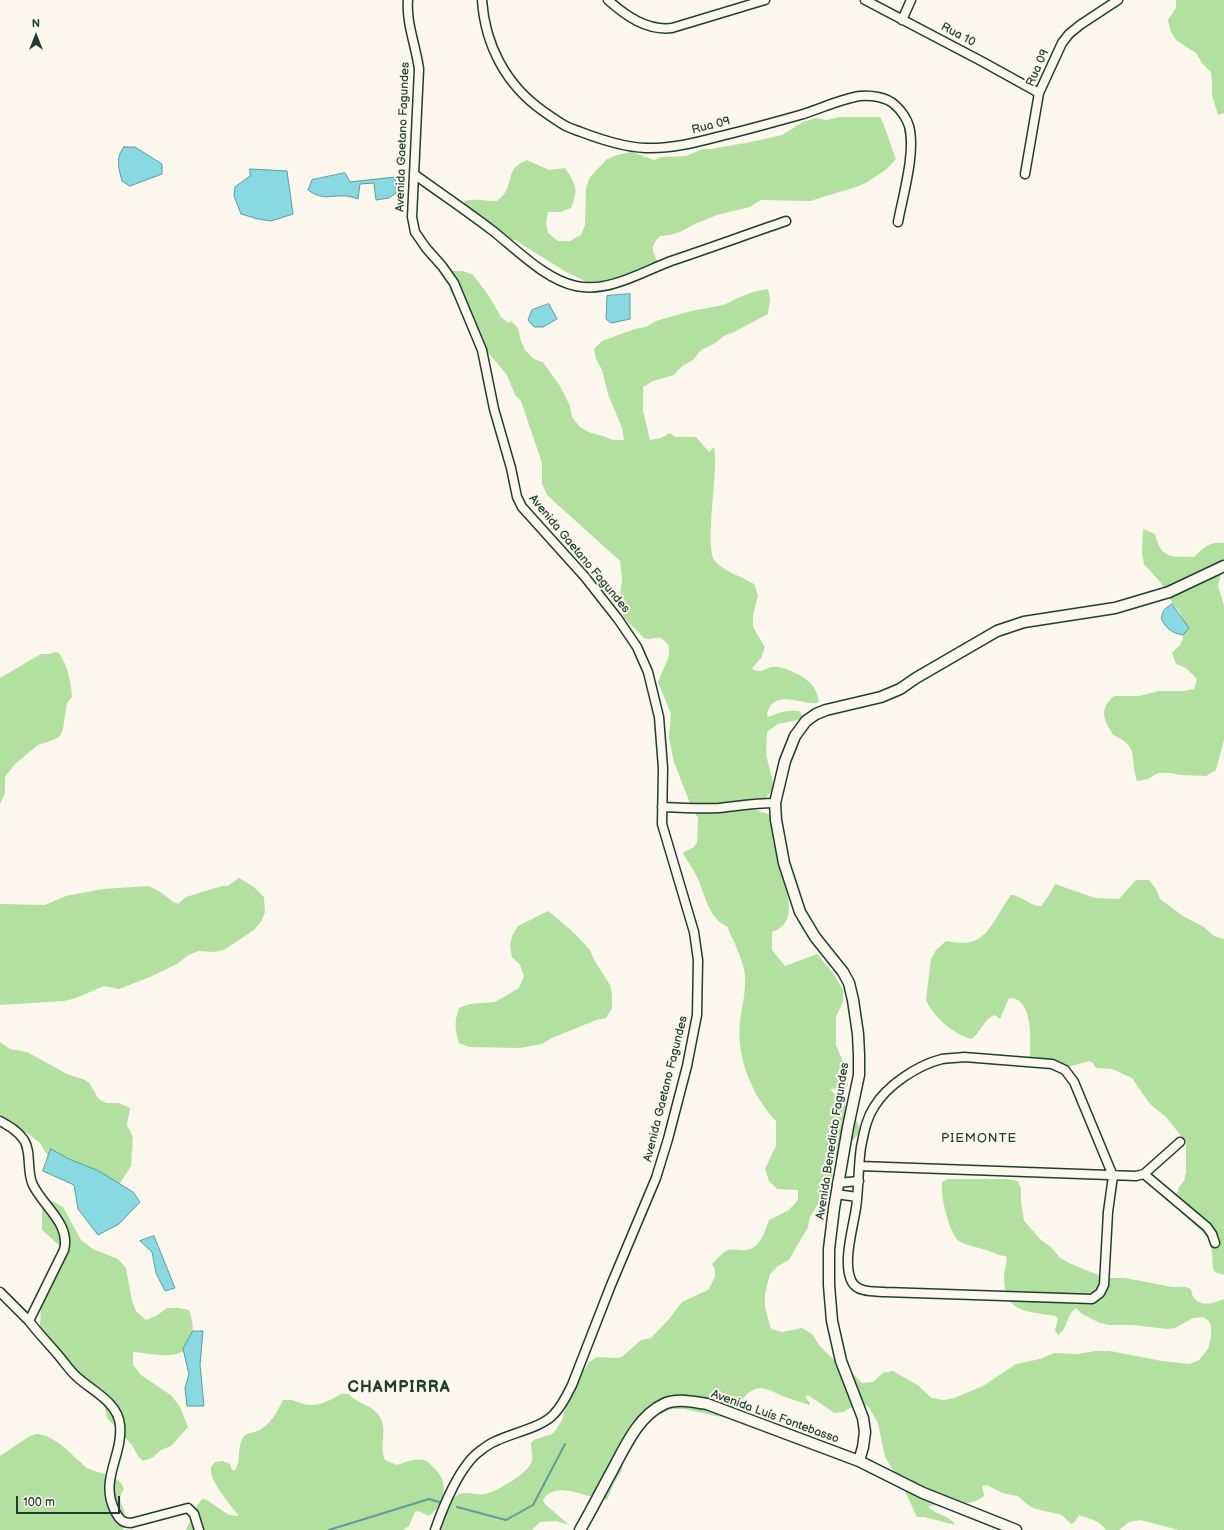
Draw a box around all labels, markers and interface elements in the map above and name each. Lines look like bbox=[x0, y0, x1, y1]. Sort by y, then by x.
north arrow bbox=[16, 16, 56, 56]
text: N bbox=[32, 17, 40, 30]
street label: Rua 10 bbox=[938, 20, 978, 50]
street label: Rua 09 bbox=[1023, 47, 1053, 89]
street label: Avenida Gaetano Fagundes bbox=[393, 62, 413, 212]
street label: Rua 09 bbox=[690, 114, 732, 138]
street label: Avenida Gaetano Fagundes bbox=[525, 492, 633, 616]
street label: Avenida Gaetano Fagundes bbox=[641, 1014, 691, 1164]
street label: Avenida Benedicto Fagundes bbox=[813, 1061, 853, 1221]
district label: PIEMONTE bbox=[941, 1131, 1017, 1147]
district label: CHAMPIRRA bbox=[348, 1378, 450, 1398]
street label: Avenida Luís Fontebasso bbox=[709, 1387, 841, 1447]
scale bar bbox=[18, 1488, 122, 1514]
text: 100 m bbox=[23, 1495, 55, 1510]

